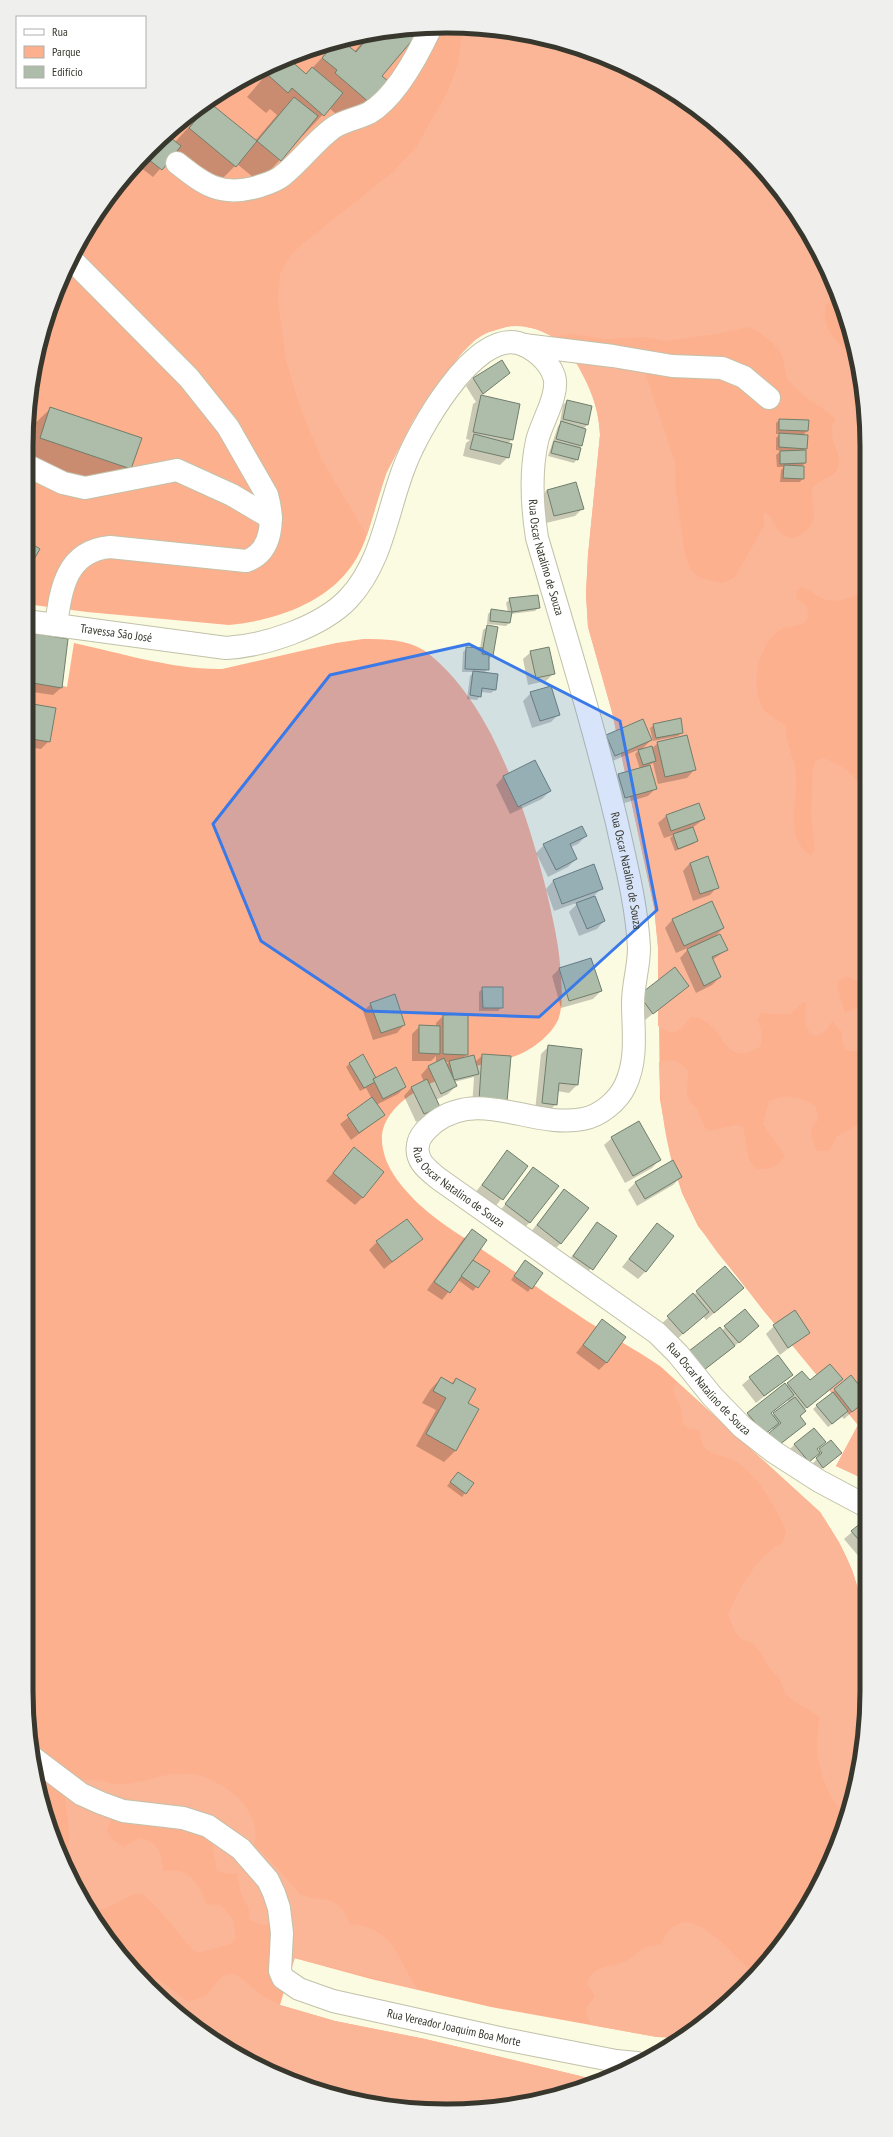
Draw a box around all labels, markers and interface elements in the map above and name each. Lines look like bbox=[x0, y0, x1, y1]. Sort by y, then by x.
legend bbox=[16, 16, 146, 88]
text: Rua bbox=[52, 24, 68, 39]
text: Parque bbox=[52, 44, 81, 59]
text: Edifício bbox=[52, 64, 83, 79]
street label: Rua Oscar Natalino de Souza bbox=[526, 499, 568, 617]
street label: Travessa São José bbox=[79, 620, 153, 645]
street label: Rua Oscar Natalino de Souza bbox=[608, 810, 645, 930]
street label: Rua Oscar Natalino de Souza bbox=[411, 1147, 508, 1230]
street label: Rua Oscar Natalino de Souza bbox=[664, 1339, 754, 1438]
street label: Rua Vereador Joaquim Boa Morte bbox=[386, 2005, 522, 2049]

